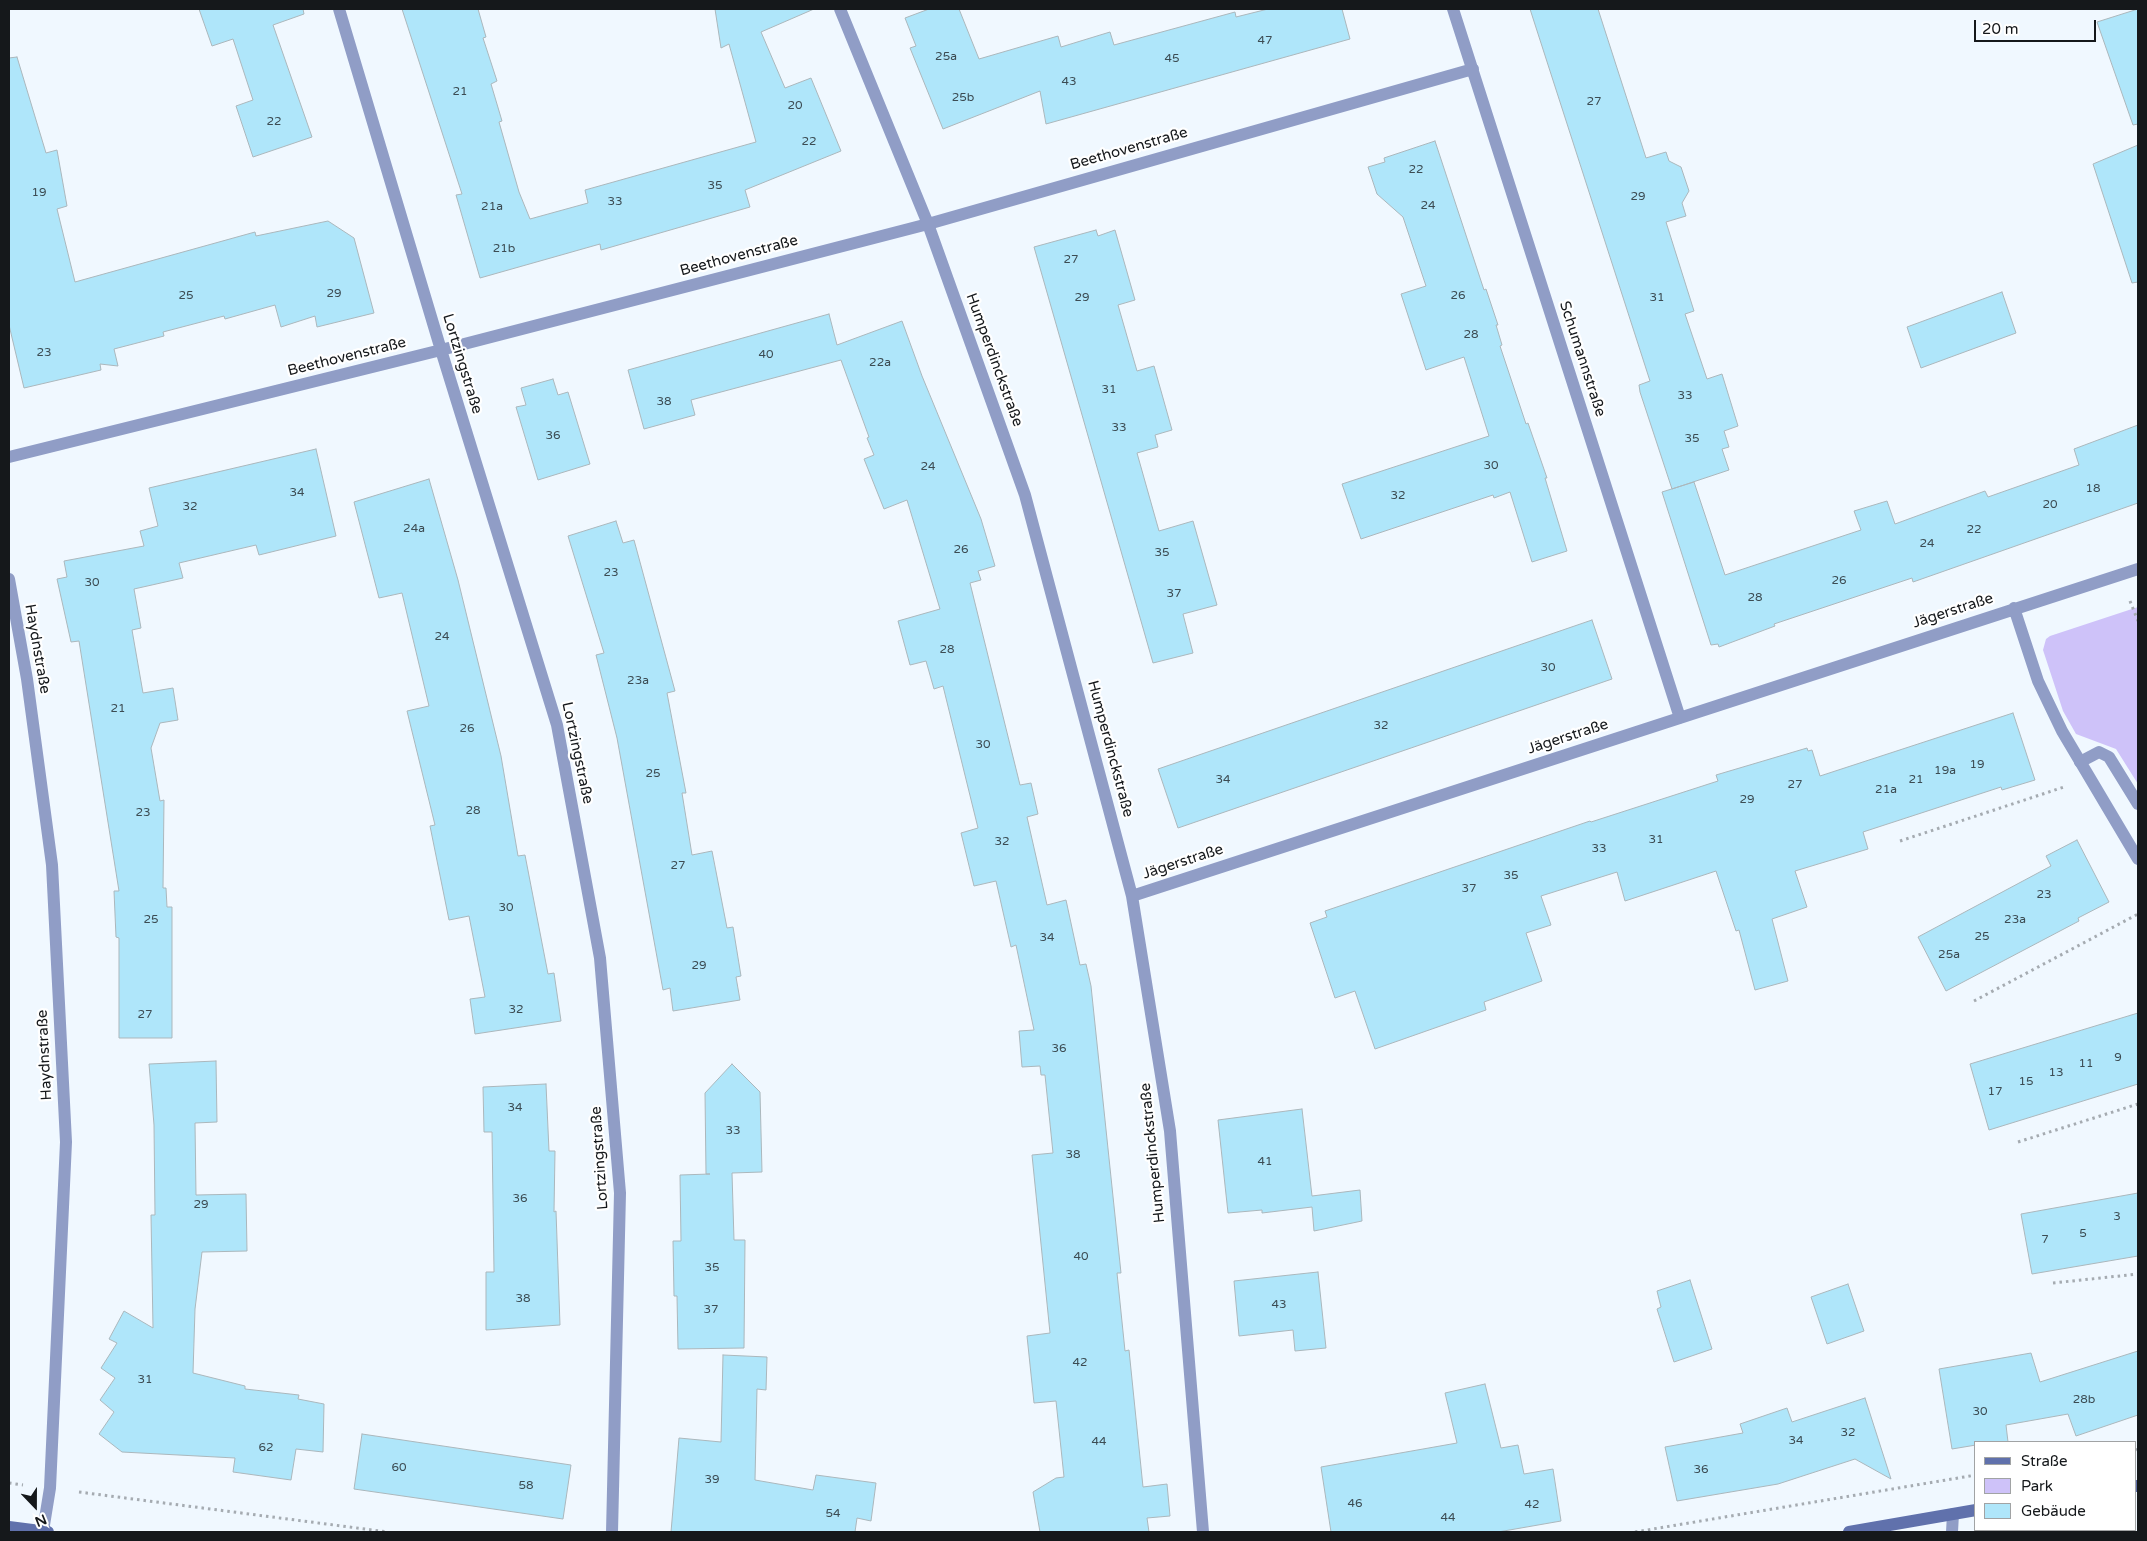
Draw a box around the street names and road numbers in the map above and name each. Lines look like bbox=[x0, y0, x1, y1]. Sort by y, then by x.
street label: Beethovenstraße bbox=[1068, 124, 1190, 174]
street label: Beethovenstraße bbox=[678, 232, 800, 280]
street label: Humperdinckstraße bbox=[961, 291, 1027, 429]
street label: Schumannstraße bbox=[1555, 299, 1609, 419]
street label: Lortzingstraße bbox=[438, 312, 486, 416]
street label: Beethovenstraße bbox=[286, 334, 408, 380]
street label: Jägerstraße bbox=[1910, 589, 1996, 633]
street label: Haydnstraße bbox=[20, 603, 54, 695]
street label: Humperdinckstraße bbox=[1083, 679, 1137, 819]
street label: Lortzingstraße bbox=[557, 700, 597, 806]
street label: Jägerstraße bbox=[1525, 715, 1611, 759]
street label: Jägerstraße bbox=[1140, 840, 1226, 884]
street label: Haydnstraße bbox=[34, 1009, 56, 1101]
street label: Humperdinckstraße bbox=[1137, 1082, 1169, 1224]
street label: Lortzingstraße bbox=[587, 1106, 613, 1210]

